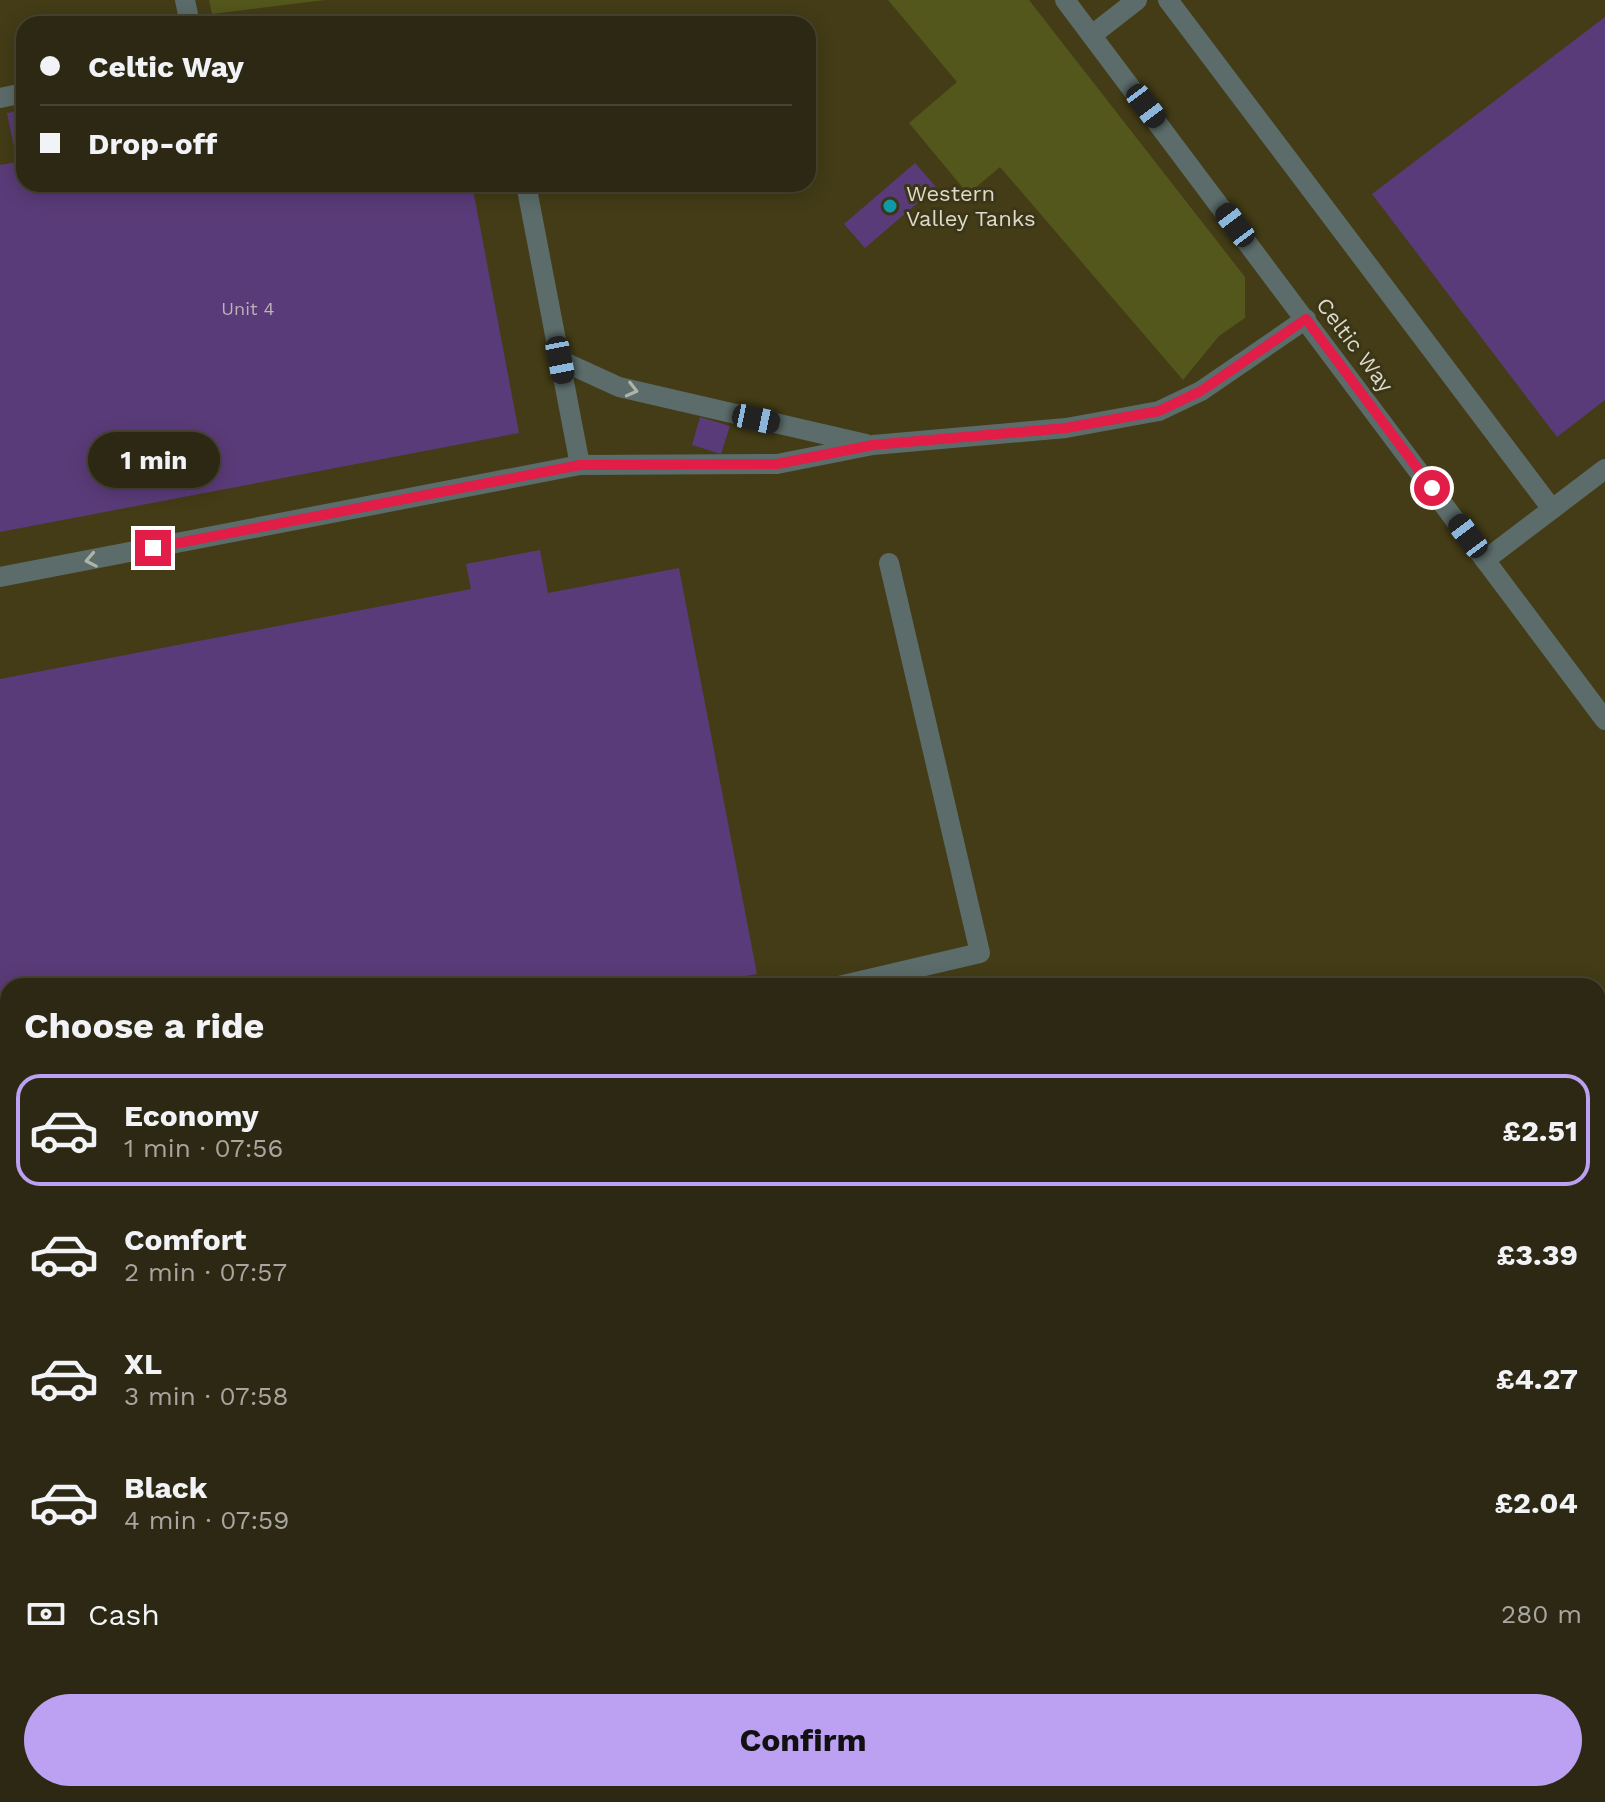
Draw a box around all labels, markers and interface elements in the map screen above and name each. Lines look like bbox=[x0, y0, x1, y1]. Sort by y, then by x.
text: Celtic Way bbox=[88, 49, 244, 84]
car bbox=[1122, 80, 1170, 132]
text: Drop-off bbox=[88, 126, 217, 161]
place label: Western Valley Tanks bbox=[906, 181, 1036, 231]
marker: Western Valley Tanks bbox=[881, 197, 899, 215]
car bbox=[1211, 199, 1259, 251]
street label: Celtic Way bbox=[1311, 293, 1399, 398]
house number: Unit 4 bbox=[221, 298, 275, 319]
car bbox=[544, 334, 576, 386]
one-way arrow bbox=[625, 381, 638, 398]
car bbox=[730, 402, 782, 436]
callout: 1 min bbox=[87, 432, 219, 488]
text: 1 min bbox=[121, 445, 187, 475]
route start bbox=[1414, 470, 1450, 506]
car bbox=[1444, 510, 1492, 562]
route end bbox=[135, 530, 171, 566]
one-way arrow bbox=[85, 550, 98, 567]
text: Choose a ride bbox=[24, 1005, 264, 1047]
icon: car bbox=[28, 1094, 100, 1166]
text: Economy bbox=[124, 1098, 259, 1133]
text: £2.51 bbox=[1502, 1113, 1578, 1148]
text: 1 min · 07:56 bbox=[124, 1133, 283, 1163]
icon: car bbox=[28, 1218, 100, 1290]
text: Comfort bbox=[124, 1222, 246, 1257]
text: £3.39 bbox=[1497, 1237, 1578, 1272]
text: 2 min · 07:57 bbox=[124, 1257, 287, 1287]
icon: car bbox=[28, 1342, 100, 1414]
text: XL bbox=[124, 1346, 162, 1381]
text: £4.27 bbox=[1496, 1361, 1578, 1396]
text: 3 min · 07:58 bbox=[124, 1381, 289, 1411]
icon: car bbox=[28, 1466, 100, 1538]
text: Black bbox=[124, 1470, 208, 1505]
text: £2.04 bbox=[1494, 1485, 1578, 1520]
text: 4 min · 07:59 bbox=[124, 1505, 289, 1535]
icon: cash bbox=[24, 1592, 68, 1636]
text: Cash bbox=[88, 1597, 160, 1632]
text: 280 m bbox=[1501, 1599, 1582, 1629]
button: Confirm bbox=[24, 1694, 1582, 1786]

